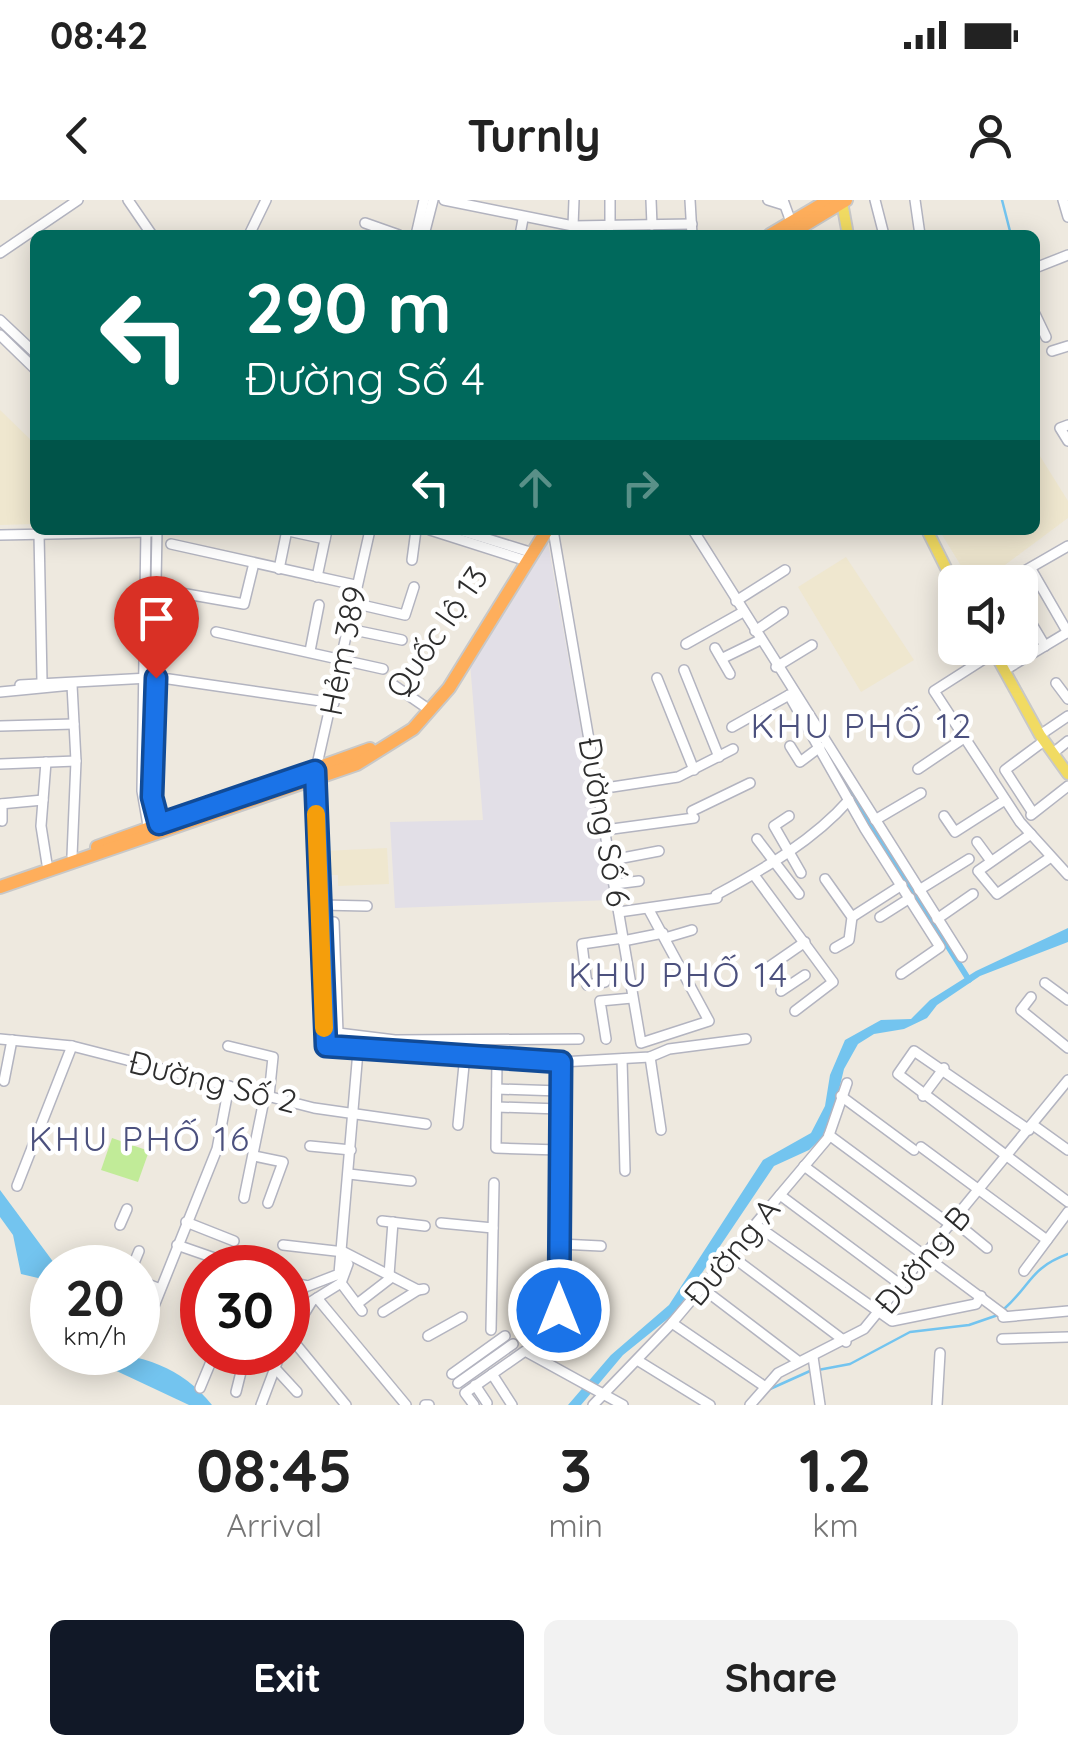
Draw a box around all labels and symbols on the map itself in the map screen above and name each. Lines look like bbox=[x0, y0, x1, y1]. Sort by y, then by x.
street label: Quốc lộ 13 bbox=[376, 558, 496, 705]
pin bbox=[114, 576, 199, 679]
street label: Hẻm 389 bbox=[310, 583, 374, 719]
district label: KHU PHỐ 12 bbox=[750, 703, 974, 747]
street label: Đường Số 6 bbox=[570, 734, 640, 910]
district label: KHU PHỐ 14 bbox=[568, 952, 790, 996]
street label: Đường Số 2 bbox=[125, 1041, 301, 1121]
district label: KHU PHỐ 16 bbox=[29, 1116, 251, 1160]
street label: Đường A bbox=[675, 1189, 788, 1313]
street label: Đường B bbox=[866, 1197, 979, 1321]
speed limit sign: 30 bbox=[180, 1245, 310, 1375]
position arrow bbox=[507, 1258, 611, 1362]

